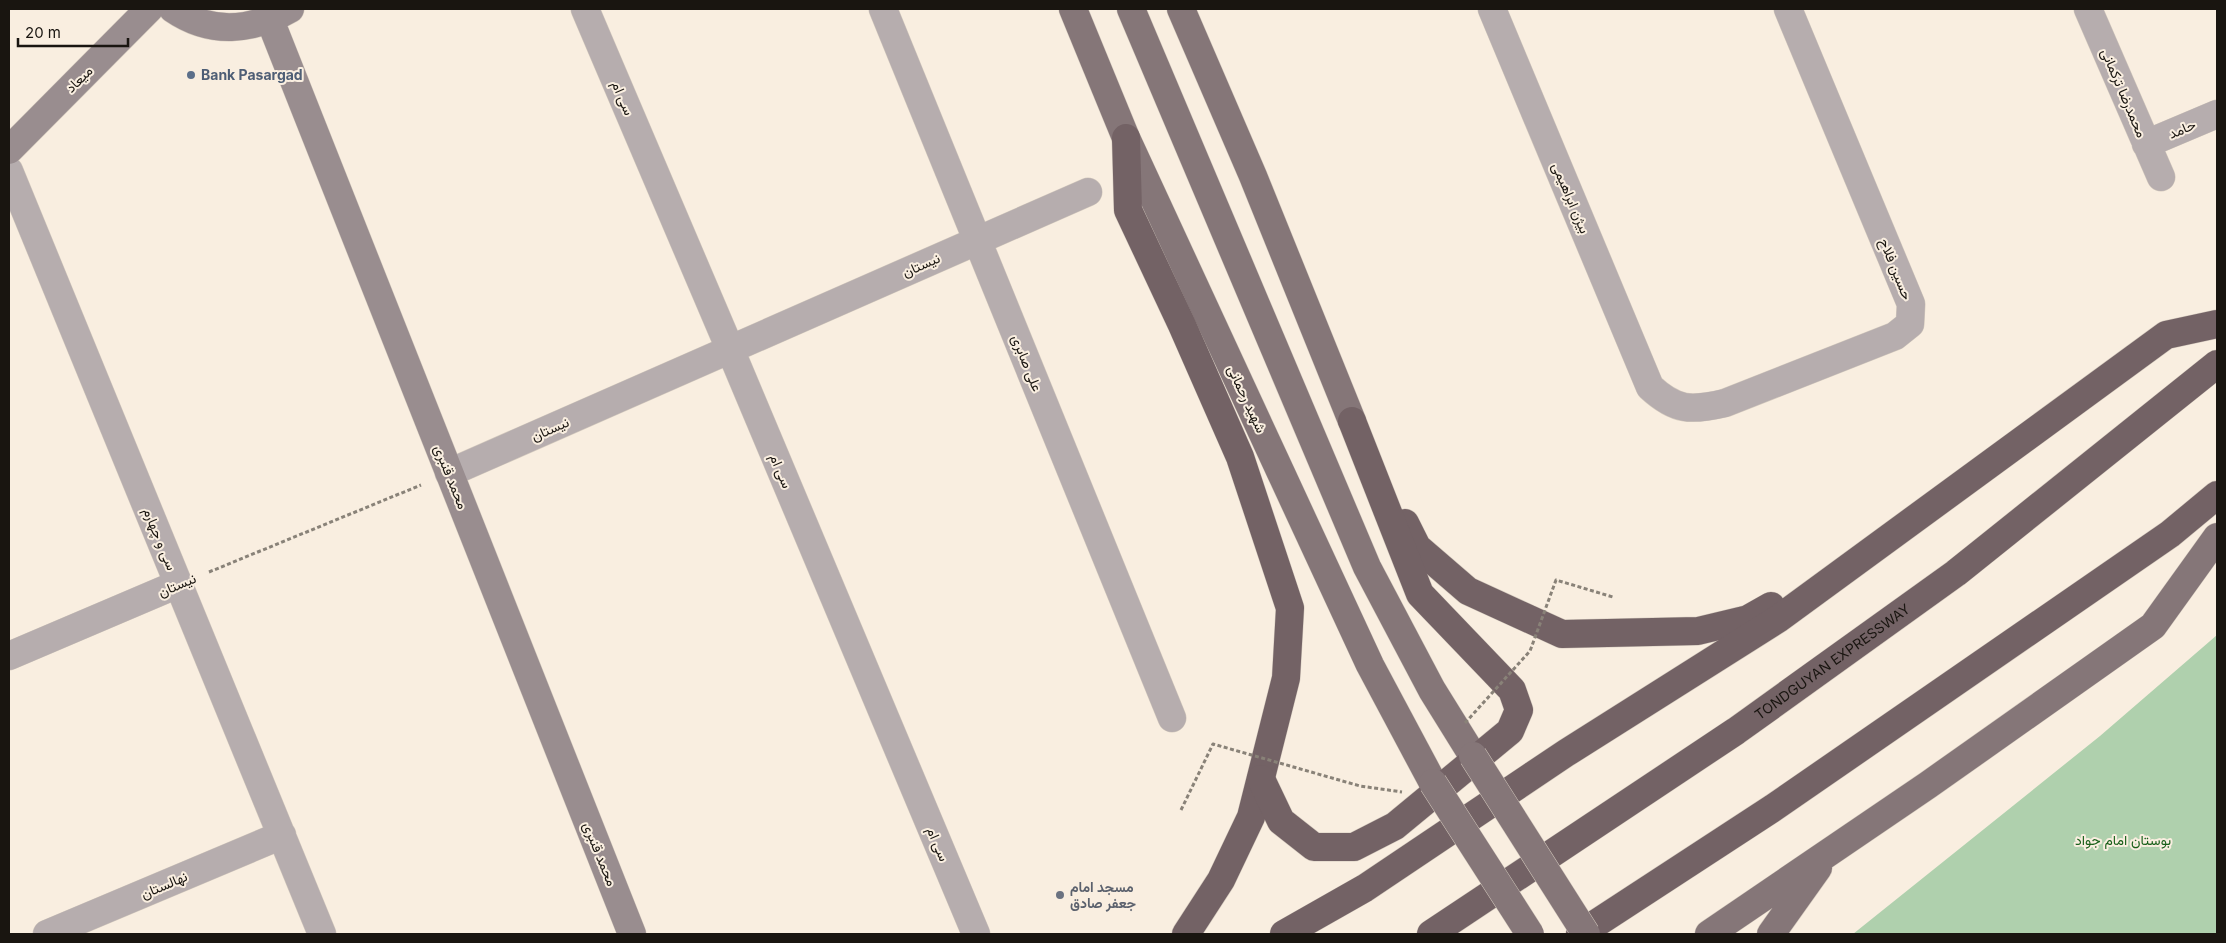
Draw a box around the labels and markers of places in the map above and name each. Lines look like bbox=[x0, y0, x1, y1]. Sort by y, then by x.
place label: Bank Pasargad bbox=[201, 66, 303, 83]
marker: Bank Pasargad bbox=[185, 69, 197, 81]
place label: مسجد امام جعفر صادق bbox=[1070, 878, 1136, 912]
marker: مسجد امام جعفر صادق bbox=[1054, 889, 1066, 901]

